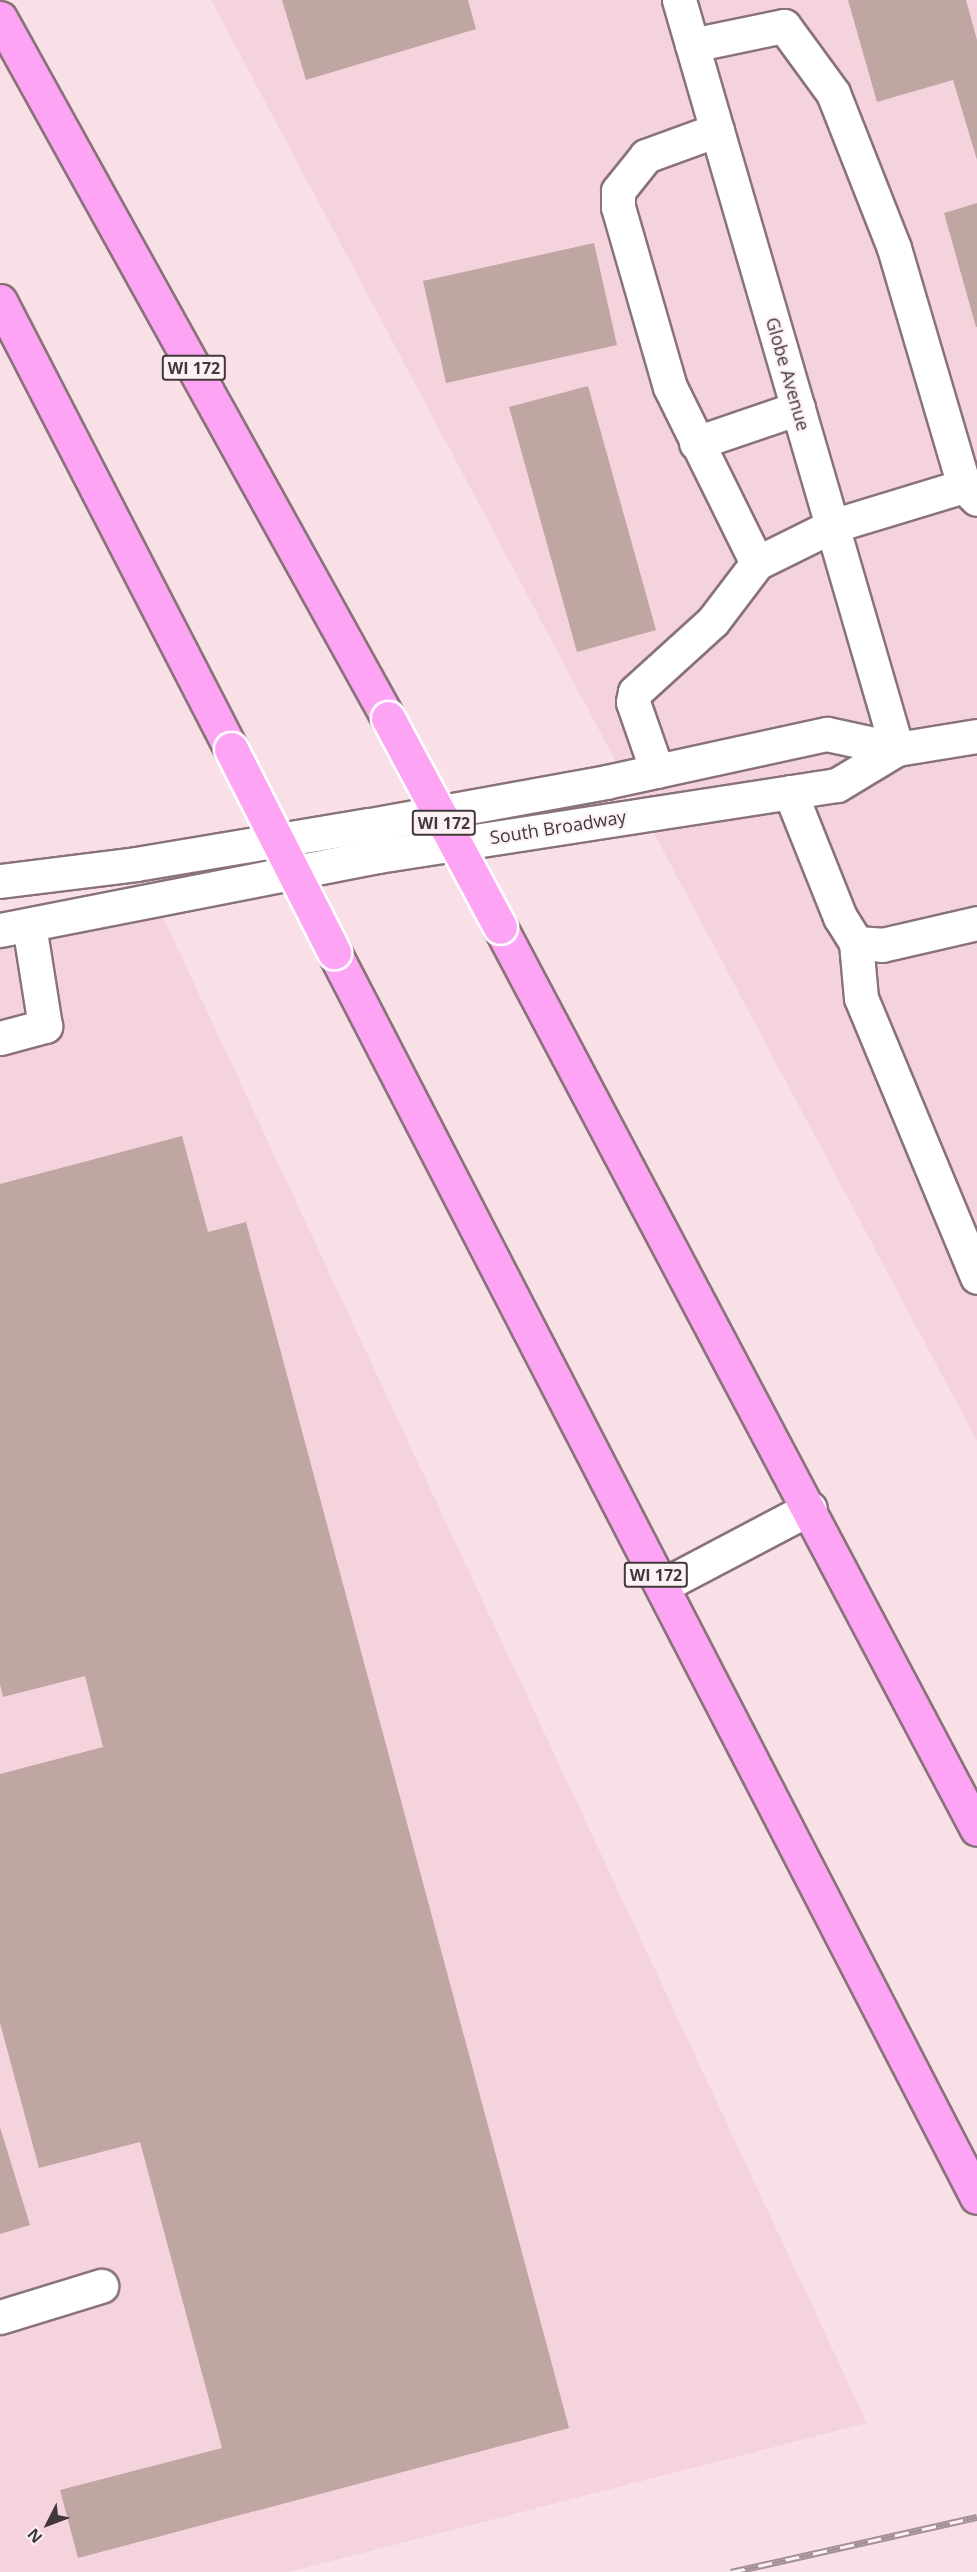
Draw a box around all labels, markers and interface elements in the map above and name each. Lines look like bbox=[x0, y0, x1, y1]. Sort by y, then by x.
street label: Globe Avenue bbox=[762, 315, 814, 433]
road number: WI 172 bbox=[161, 355, 227, 381]
street label: South Broadway bbox=[488, 806, 628, 848]
road number: WI 172 bbox=[411, 810, 477, 836]
road number: WI 172 bbox=[623, 1562, 689, 1588]
north arrow bbox=[18, 2494, 78, 2554]
text: N bbox=[22, 2524, 47, 2548]

